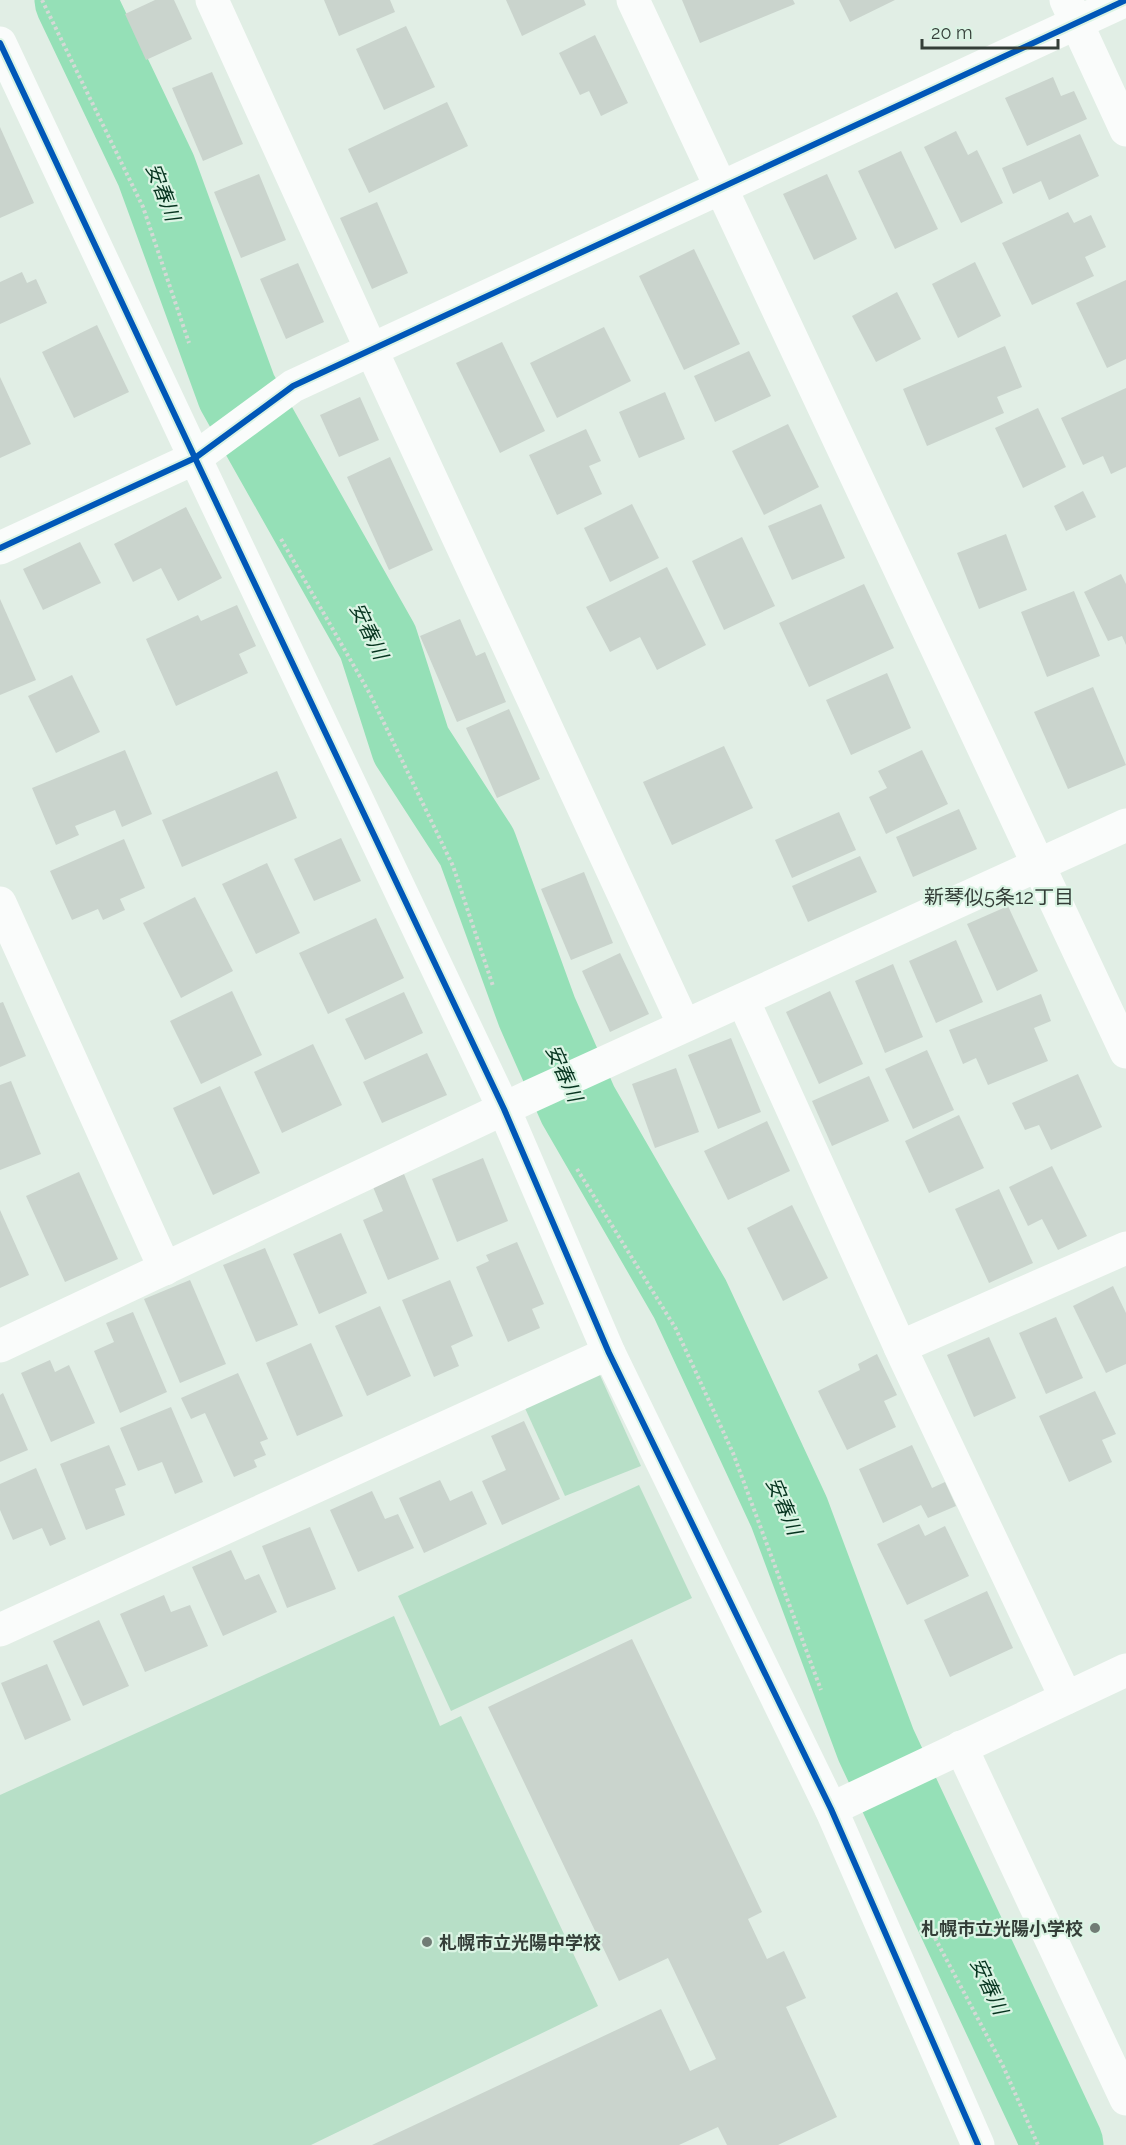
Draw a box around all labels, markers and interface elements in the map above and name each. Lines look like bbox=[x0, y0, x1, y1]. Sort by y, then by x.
scale bar bbox=[922, 12, 1058, 50]
text: 20 m bbox=[931, 22, 973, 43]
water label: 安春川 bbox=[141, 160, 186, 226]
water label: 安春川 bbox=[345, 599, 394, 665]
district label: 新琴似5条12丁目 bbox=[924, 885, 1074, 909]
water label: 安春川 bbox=[541, 1041, 588, 1107]
water label: 安春川 bbox=[761, 1474, 808, 1540]
place label: 札幌市立光陽小学校 bbox=[921, 1918, 1083, 1939]
marker: 札幌市立光陽小学校 bbox=[1088, 1921, 1102, 1935]
place label: 札幌市立光陽中学校 bbox=[439, 1932, 601, 1953]
marker: 札幌市立光陽中学校 bbox=[420, 1935, 434, 1949]
water label: 安春川 bbox=[965, 1954, 1013, 2020]

